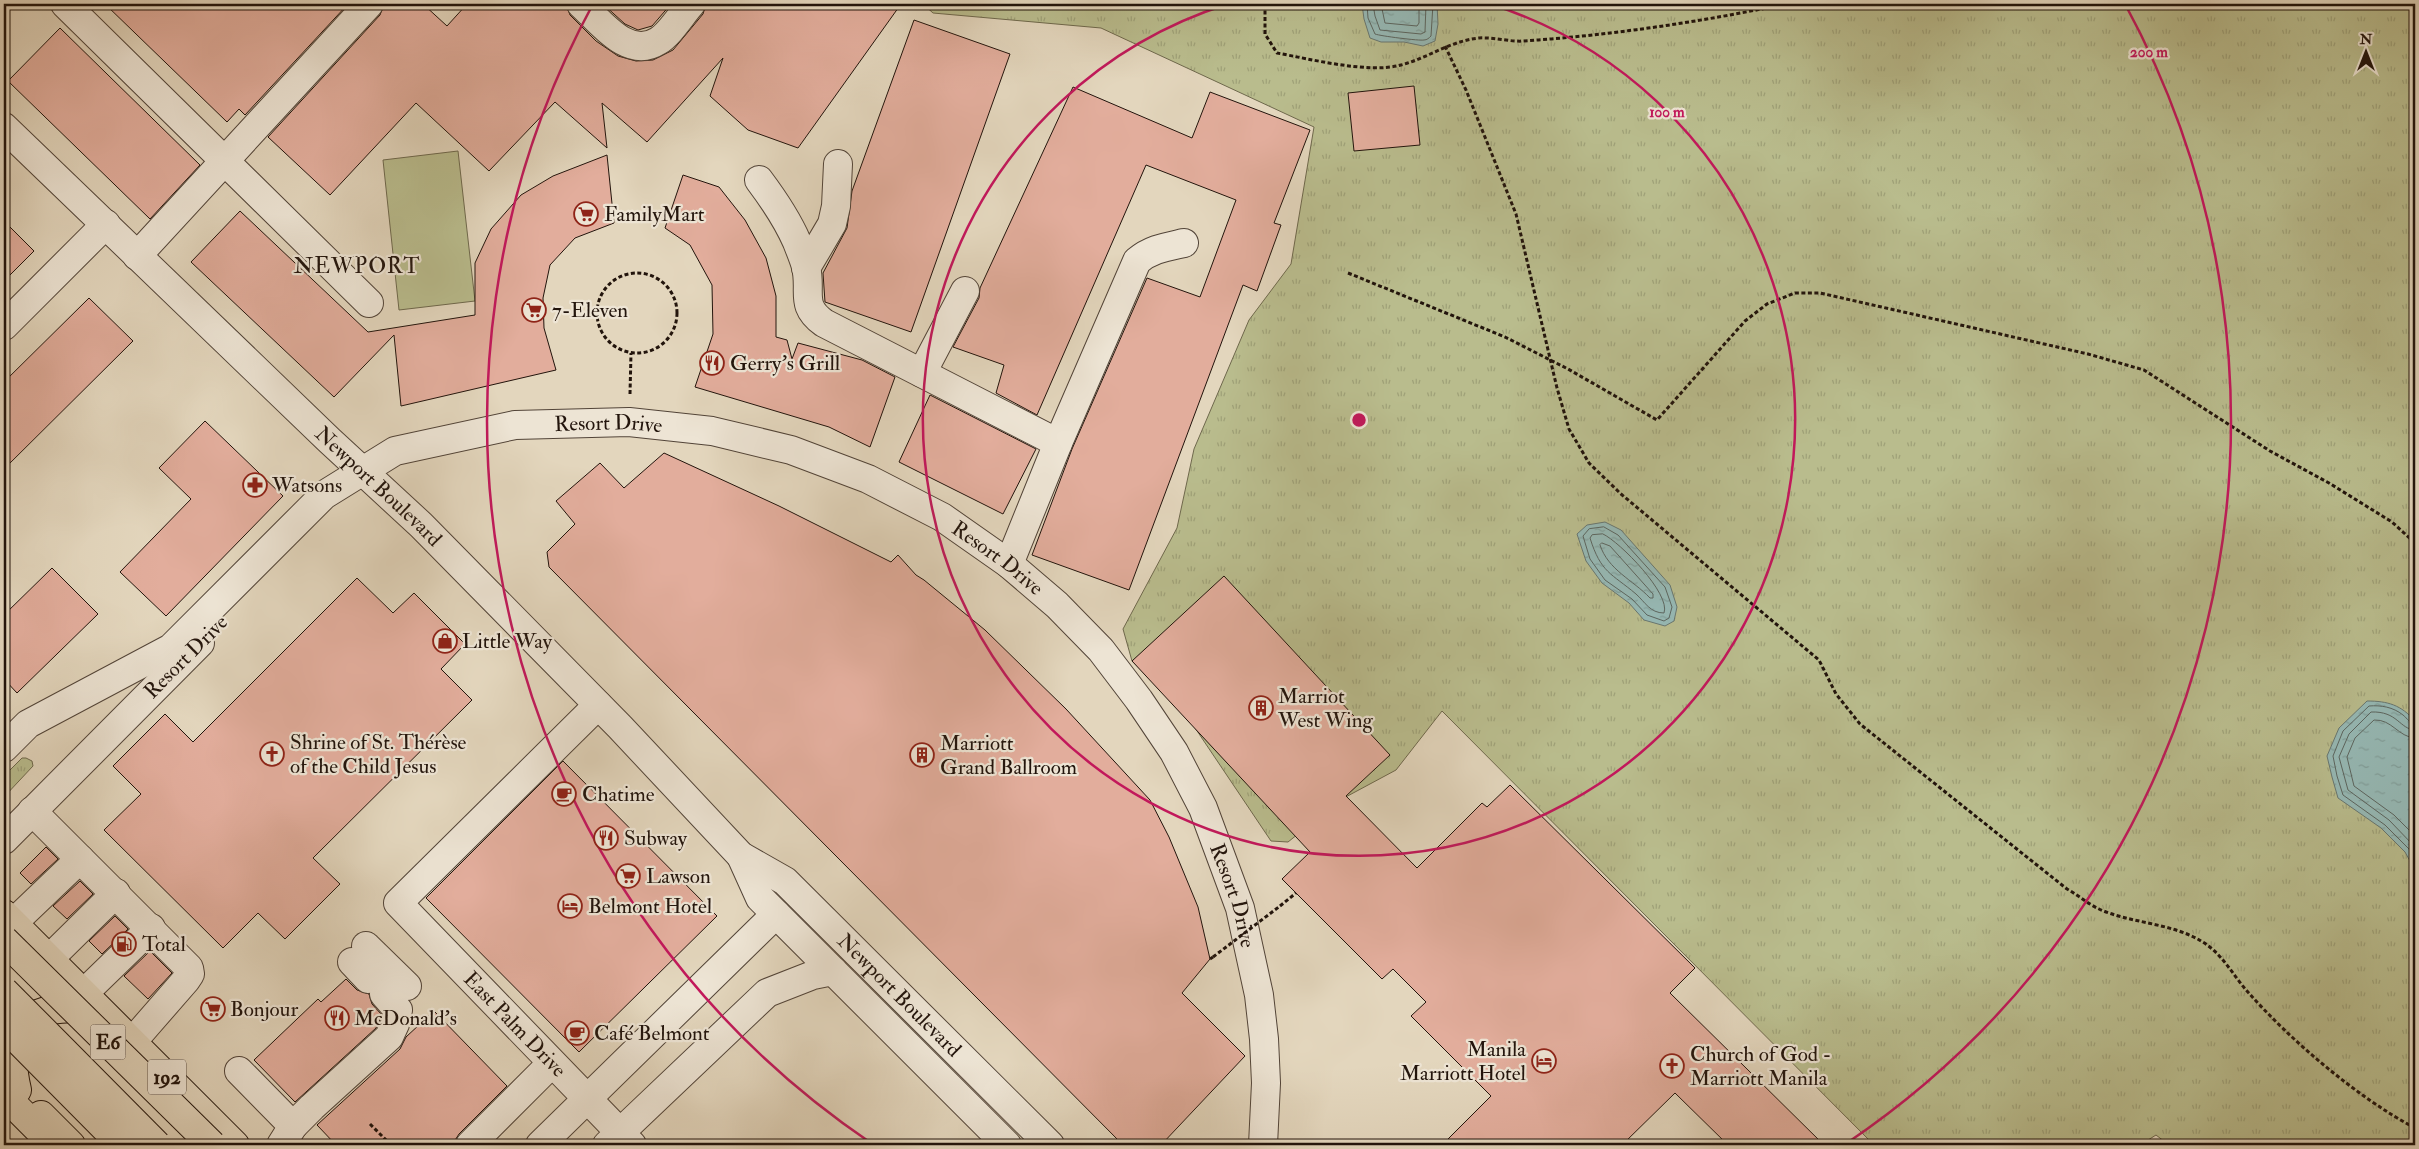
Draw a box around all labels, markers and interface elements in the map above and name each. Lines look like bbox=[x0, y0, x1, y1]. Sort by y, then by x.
north arrow bbox=[2342, 28, 2392, 78]
text: N bbox=[2359, 31, 2373, 48]
text: 200 m bbox=[2130, 43, 2168, 62]
text: 100 m bbox=[1649, 103, 1685, 122]
supermarket icon: FamilyMart bbox=[573, 201, 599, 227]
place label: FamilyMart bbox=[604, 201, 705, 228]
district label: NEWPORT bbox=[294, 252, 420, 280]
supermarket icon: 7-Eleven bbox=[521, 297, 547, 323]
place label: 7-Eleven bbox=[552, 297, 628, 324]
restaurant icon: Gerry's Grill bbox=[699, 350, 725, 376]
place label: Gerry's Grill bbox=[730, 350, 841, 377]
street label: Resort Drive bbox=[554, 408, 664, 439]
centre of rings bbox=[1350, 411, 1368, 429]
street label: Newport Boulevard bbox=[309, 420, 448, 553]
pharmacy icon: Watsons bbox=[242, 472, 268, 498]
place label: Watsons bbox=[271, 472, 342, 499]
street label: Resort Drive bbox=[947, 515, 1049, 601]
street label: Resort Drive bbox=[138, 609, 234, 705]
shop icon: Little Way bbox=[432, 628, 458, 654]
place label: Little Way bbox=[462, 628, 553, 655]
place label: Marriot West Wing bbox=[1277, 683, 1373, 734]
building icon: Marriot West Wing bbox=[1248, 695, 1274, 721]
place label: Shrine of St. Thérèse of the Child Jesus bbox=[290, 729, 467, 780]
place label: Marriott Grand Ballroom bbox=[940, 730, 1077, 781]
church icon: Shrine of St. Thérèse of the Child Jesus bbox=[259, 741, 285, 767]
building icon: Marriott Grand Ballroom bbox=[909, 742, 935, 768]
cafe icon: Chatime bbox=[551, 781, 577, 807]
place label: Chatime bbox=[582, 781, 655, 808]
restaurant icon: Subway bbox=[593, 825, 619, 851]
place label: Subway bbox=[624, 825, 688, 852]
street label: Resort Drive bbox=[1204, 840, 1262, 950]
supermarket icon: Lawson bbox=[615, 863, 641, 889]
place label: Lawson bbox=[646, 863, 711, 890]
hotel icon: Belmont Hotel bbox=[557, 893, 583, 919]
place label: Belmont Hotel bbox=[588, 893, 713, 920]
street label: Newport Boulevard bbox=[832, 927, 968, 1063]
fuel station icon: Total bbox=[111, 931, 137, 957]
place label: Total bbox=[142, 931, 186, 958]
street label: East Palm Drive bbox=[458, 966, 573, 1083]
supermarket icon: Bonjour bbox=[200, 996, 226, 1022]
place label: Bonjour bbox=[230, 996, 298, 1023]
restaurant icon: McDonald's bbox=[324, 1005, 350, 1031]
place label: McDonald's bbox=[354, 1005, 457, 1032]
cafe icon: Café Belmont bbox=[564, 1020, 590, 1046]
place label: Café Belmont bbox=[594, 1020, 710, 1047]
road number: E6 bbox=[90, 1024, 126, 1060]
place label: Manila Marriott Hotel bbox=[1400, 1036, 1527, 1087]
place label: Church of God - Marriott Manila bbox=[1690, 1041, 1831, 1092]
hotel icon: Manila Marriott Hotel bbox=[1531, 1048, 1557, 1074]
church icon: Church of God - Marriott Manila bbox=[1659, 1053, 1685, 1079]
road number: 192 bbox=[148, 1060, 186, 1094]

